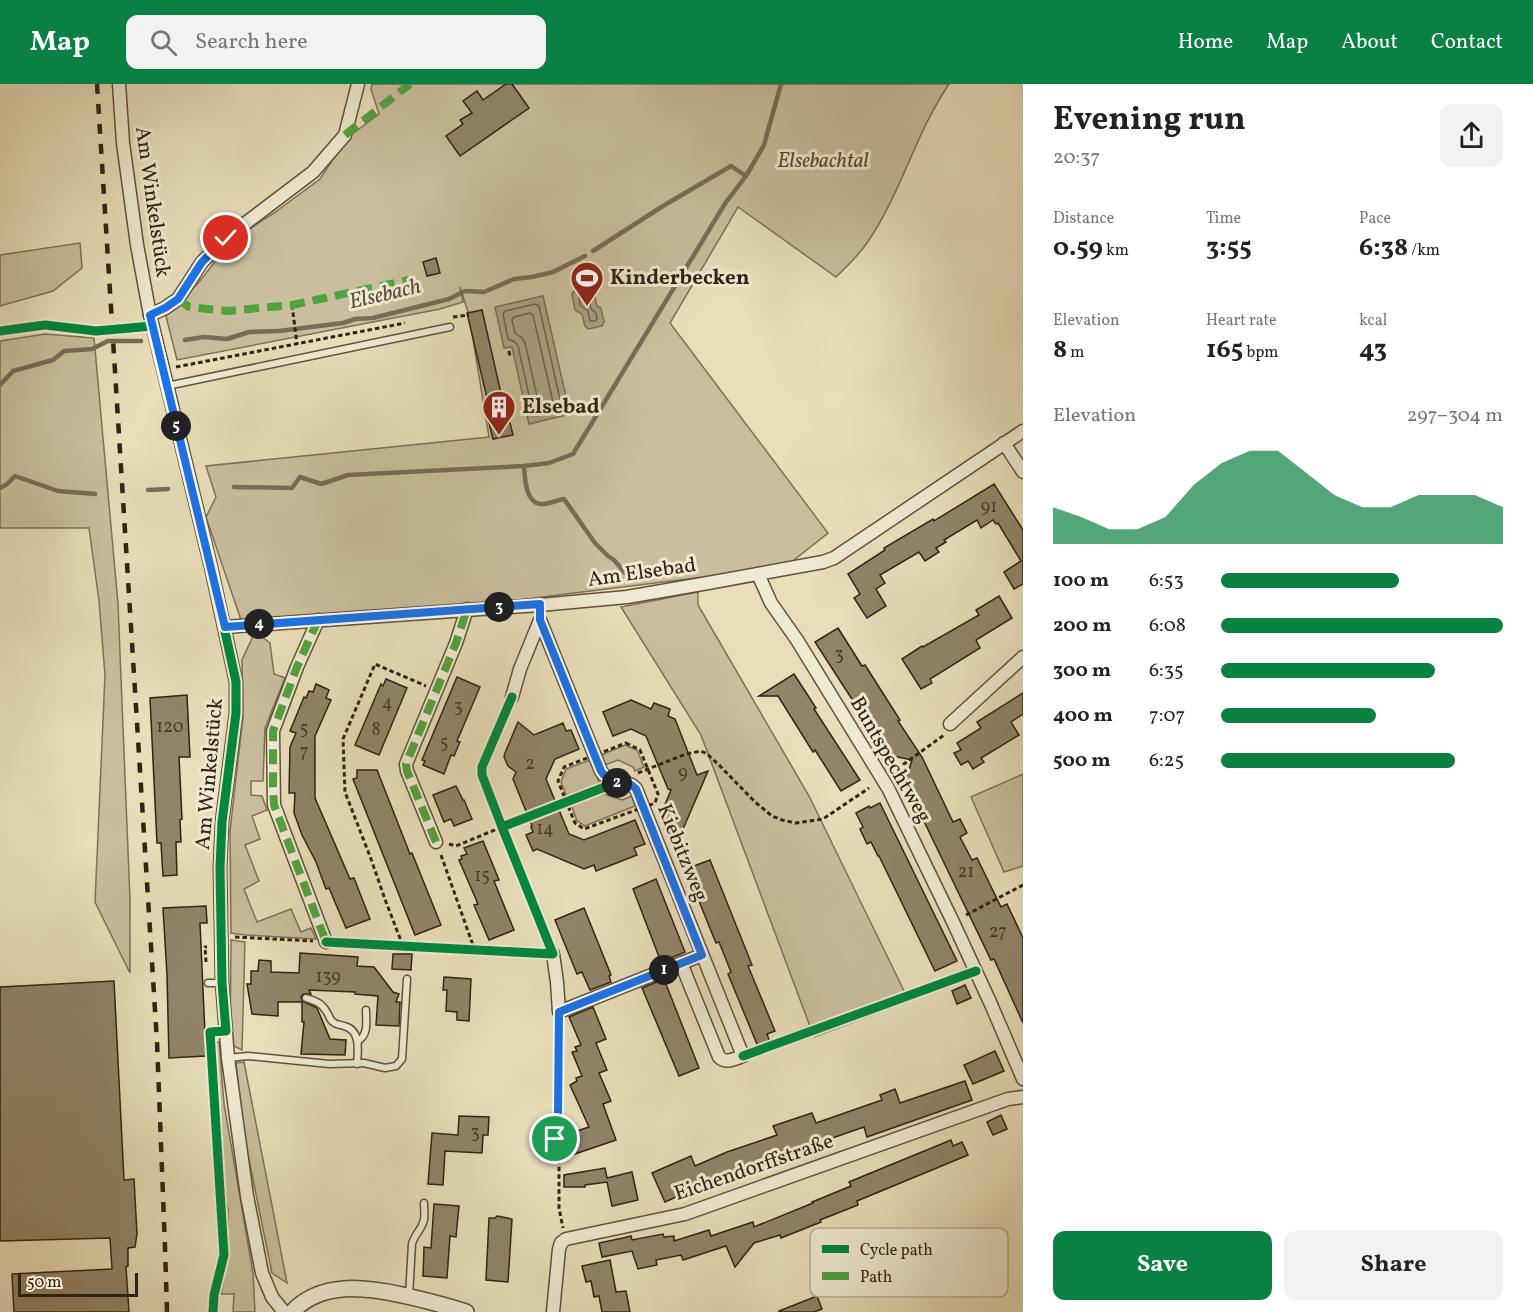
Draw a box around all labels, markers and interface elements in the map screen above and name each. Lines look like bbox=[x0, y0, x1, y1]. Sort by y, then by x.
search box bbox=[126, 15, 546, 69]
text: Map bbox=[30, 23, 90, 62]
icon: search bbox=[147, 26, 180, 59]
text: Search here bbox=[195, 27, 308, 58]
text: Home bbox=[1178, 28, 1233, 57]
text: Map bbox=[1266, 28, 1308, 57]
text: About bbox=[1341, 28, 1398, 57]
text: Contact bbox=[1431, 28, 1503, 57]
text: Evening run bbox=[1053, 98, 1246, 144]
button: share bbox=[1440, 104, 1503, 167]
street label: Am Winkelstück bbox=[127, 125, 177, 280]
text: 20:37 bbox=[1053, 144, 1100, 172]
park label: Elsebachtal bbox=[777, 147, 869, 176]
text: Distance bbox=[1053, 208, 1114, 230]
text: Time bbox=[1206, 208, 1241, 230]
text: Pace bbox=[1359, 208, 1391, 230]
pin bbox=[200, 212, 251, 263]
icon: check bbox=[209, 221, 242, 254]
text: 0.59 bbox=[1053, 230, 1103, 266]
text: 3:55 bbox=[1206, 230, 1252, 266]
text: 6:38 bbox=[1359, 230, 1408, 266]
text: km bbox=[1103, 240, 1129, 262]
text: /km bbox=[1408, 240, 1440, 262]
sports icon: Kinderbecken bbox=[569, 260, 605, 307]
place label: Kinderbecken bbox=[610, 264, 750, 293]
water label: Elsebach bbox=[346, 272, 424, 318]
text: Elevation bbox=[1053, 310, 1120, 332]
text: Heart rate bbox=[1206, 310, 1277, 332]
text: kcal bbox=[1359, 310, 1387, 332]
text: 8 bbox=[1053, 332, 1067, 368]
text: 165 bbox=[1206, 332, 1243, 368]
text: 43 bbox=[1359, 332, 1387, 368]
text: m bbox=[1067, 342, 1085, 364]
text: bpm bbox=[1243, 342, 1279, 364]
building icon: Elsebad bbox=[481, 389, 517, 436]
place label: Elsebad bbox=[522, 393, 600, 422]
text: Elevation bbox=[1053, 402, 1136, 430]
text: 297–304 m bbox=[1407, 402, 1503, 430]
pin: 5 bbox=[161, 411, 191, 441]
text: 5 bbox=[172, 415, 180, 437]
house number: 91 bbox=[981, 495, 997, 520]
street label: Am Elsebad bbox=[586, 551, 698, 595]
text: 100 m bbox=[1053, 567, 1109, 595]
text: 6:53 bbox=[1149, 567, 1184, 595]
pin: 3 bbox=[484, 592, 514, 622]
text: 3 bbox=[495, 596, 503, 618]
pin: 4 bbox=[244, 609, 274, 639]
text: 200 m bbox=[1053, 612, 1111, 640]
text: 6:08 bbox=[1149, 612, 1186, 640]
text: 4 bbox=[254, 613, 264, 635]
house number: 3 bbox=[834, 643, 844, 668]
text: 300 m bbox=[1053, 657, 1111, 685]
text: 6:35 bbox=[1149, 657, 1184, 685]
house number: 4 bbox=[382, 691, 392, 716]
street label: Buntspechtweg bbox=[842, 692, 938, 828]
house number: 3 bbox=[453, 695, 463, 720]
street label: Am Winkelstück bbox=[189, 696, 231, 851]
text: 400 m bbox=[1053, 702, 1113, 730]
text: 7:07 bbox=[1149, 702, 1185, 730]
house number: 120 bbox=[156, 715, 184, 740]
house number: 5 bbox=[300, 717, 308, 742]
house number: 8 bbox=[371, 718, 381, 743]
house number: 5 bbox=[440, 731, 448, 756]
house number: 7 bbox=[300, 740, 308, 765]
text: 500 m bbox=[1053, 747, 1111, 775]
text: 6:25 bbox=[1149, 747, 1184, 775]
house number: 2 bbox=[525, 752, 535, 777]
house number: 9 bbox=[678, 761, 688, 786]
pin: 2 bbox=[602, 768, 632, 798]
text: 2 bbox=[613, 772, 621, 794]
street label: Kiebitzweg bbox=[649, 800, 715, 906]
house number: 14 bbox=[536, 817, 554, 842]
house number: 21 bbox=[958, 860, 974, 885]
house number: 15 bbox=[474, 864, 490, 889]
house number: 27 bbox=[989, 920, 1007, 945]
pin: 1 bbox=[649, 955, 679, 985]
text: 1 bbox=[661, 959, 667, 981]
house number: 139 bbox=[315, 965, 341, 990]
pin bbox=[529, 1113, 580, 1164]
house number: 3 bbox=[470, 1121, 480, 1146]
icon: arrive bbox=[538, 1122, 571, 1155]
street label: Eichendorffstraße bbox=[670, 1127, 838, 1209]
legend bbox=[810, 1228, 1008, 1297]
button: Save bbox=[1053, 1231, 1272, 1300]
button: Share bbox=[1284, 1231, 1503, 1300]
text: Cycle path bbox=[860, 1240, 933, 1262]
text: Path bbox=[860, 1267, 892, 1289]
scale bar bbox=[18, 1270, 138, 1298]
text: 50 m bbox=[27, 1272, 61, 1294]

